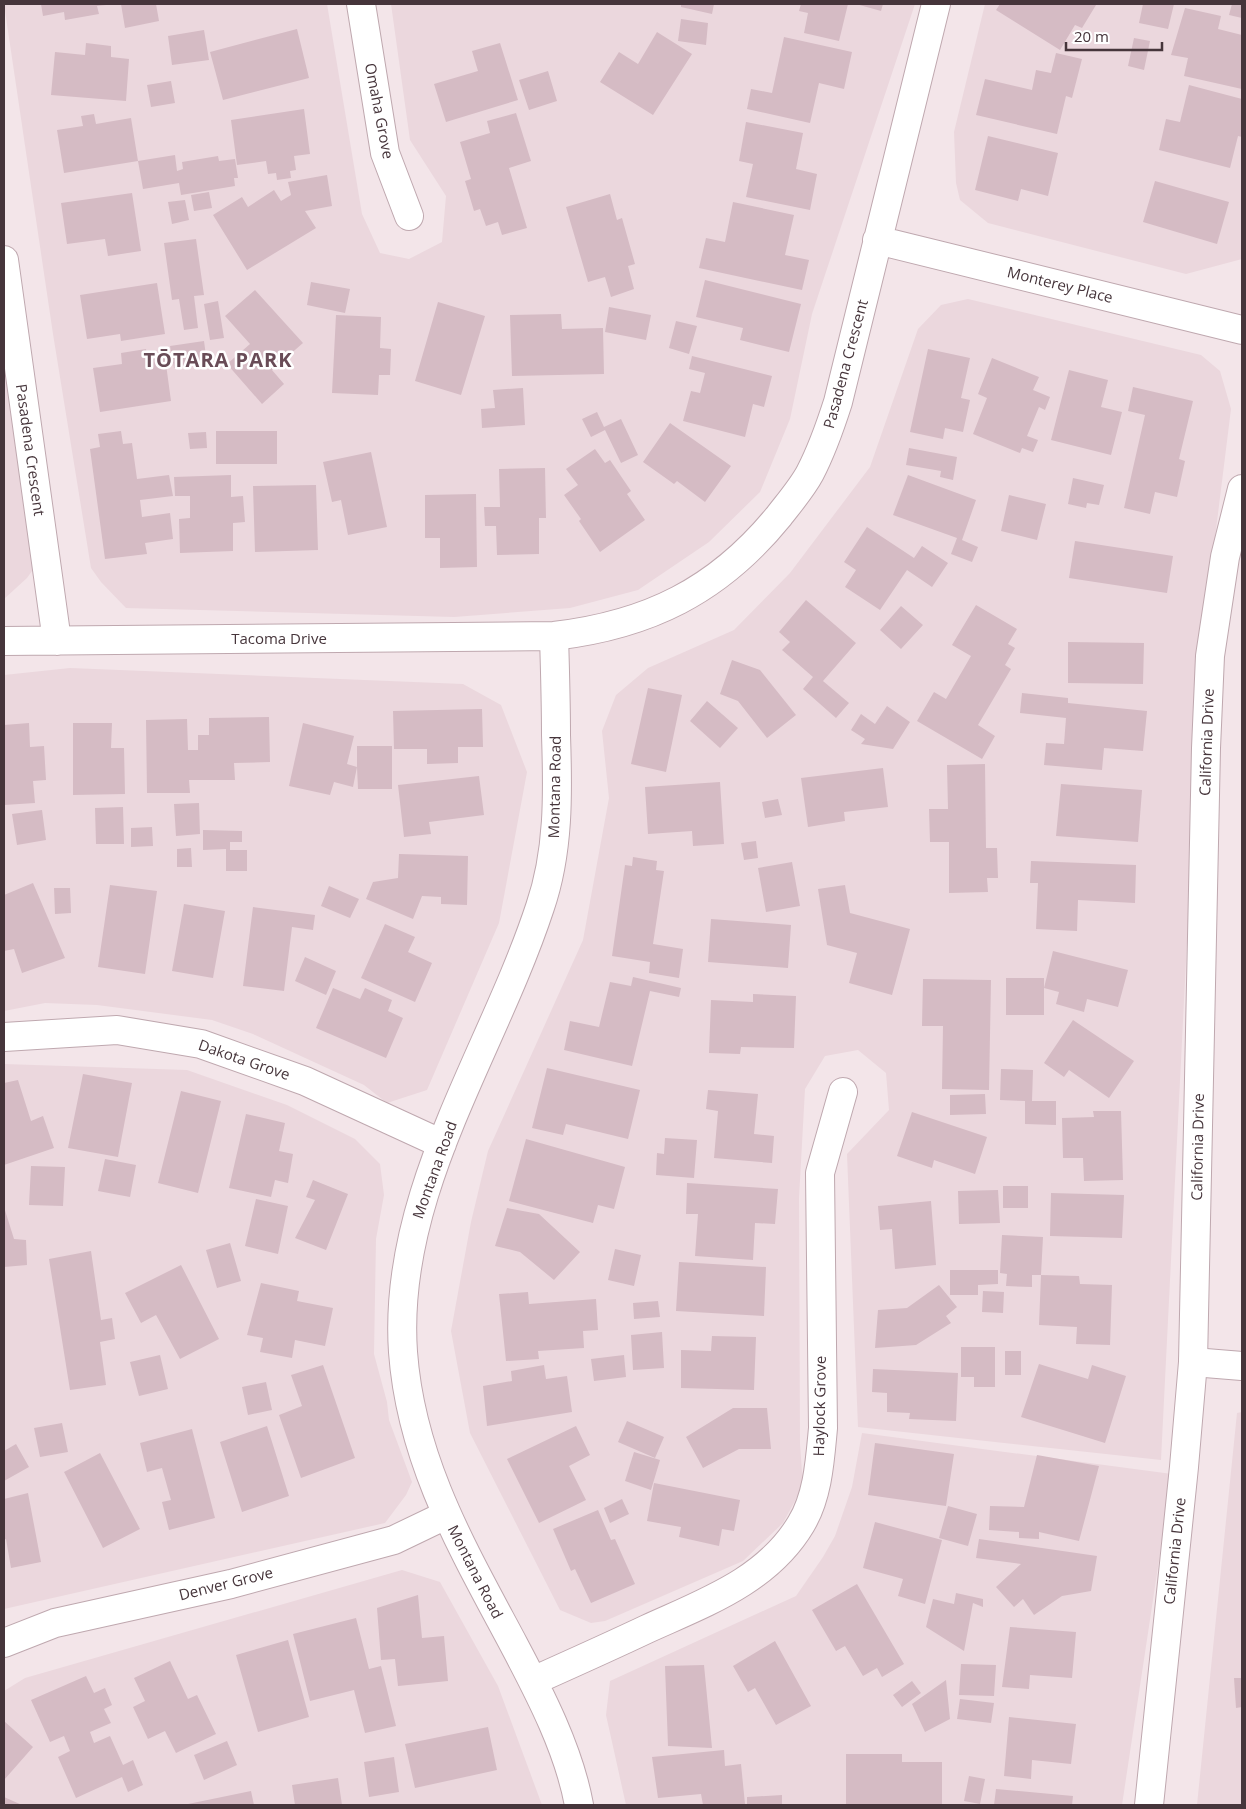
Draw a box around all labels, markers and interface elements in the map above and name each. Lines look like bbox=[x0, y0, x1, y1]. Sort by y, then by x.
scale bar bbox=[1066, 20, 1162, 52]
text: 20 m bbox=[1074, 26, 1109, 46]
street label: Omaha Grove bbox=[361, 61, 399, 160]
street label: Monterey Place bbox=[1005, 261, 1115, 307]
street label: Pasadena Crescent bbox=[818, 297, 872, 431]
district label: TŌTARA PARK bbox=[144, 346, 292, 373]
street label: Pasadena Crescent bbox=[12, 383, 50, 517]
street label: Tacoma Drive bbox=[231, 628, 327, 648]
street label: California Drive bbox=[1194, 688, 1218, 796]
street label: Montana Road bbox=[543, 736, 565, 838]
street label: Dakota Grove bbox=[196, 1034, 293, 1084]
street label: California Drive bbox=[1186, 1093, 1208, 1201]
street label: Montana Road bbox=[407, 1118, 461, 1221]
street label: Haylock Grove bbox=[808, 1355, 830, 1456]
street label: California Drive bbox=[1158, 1496, 1190, 1605]
street label: Montana Road bbox=[444, 1521, 508, 1622]
street label: Denver Grove bbox=[177, 1562, 275, 1604]

